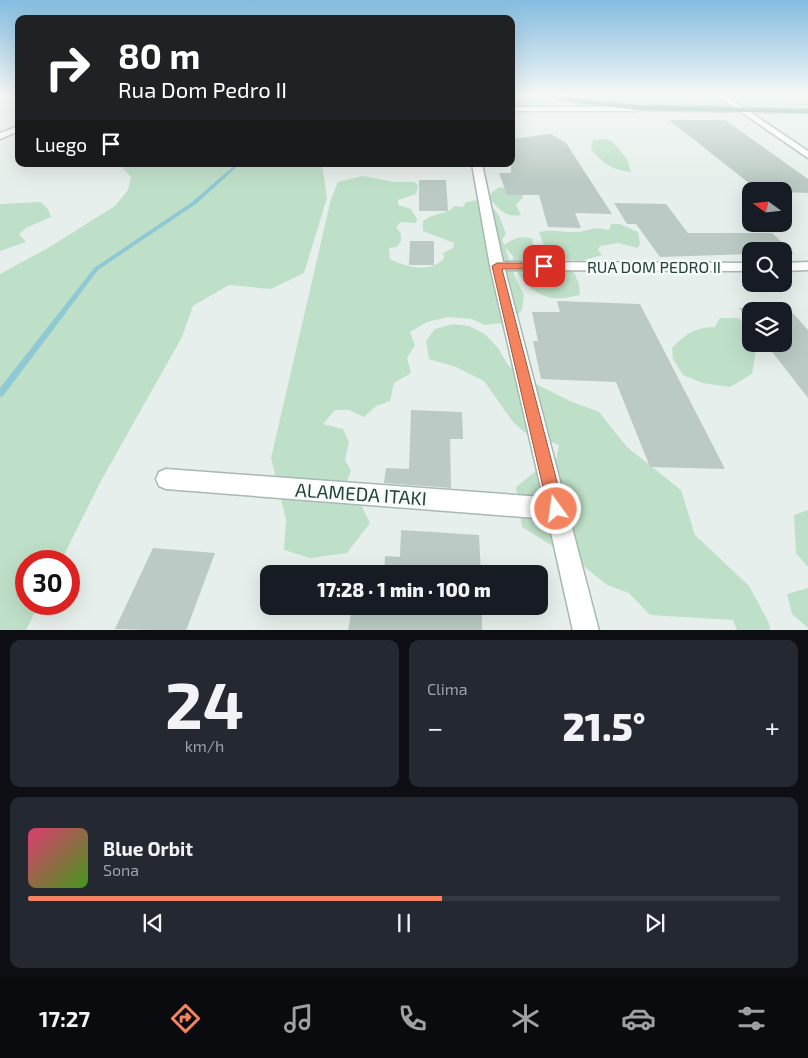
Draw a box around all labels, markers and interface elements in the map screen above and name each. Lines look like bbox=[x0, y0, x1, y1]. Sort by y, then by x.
text: 80 m bbox=[118, 34, 200, 76]
icon: right bbox=[35, 35, 100, 100]
text: Rua Dom Pedro II bbox=[118, 76, 287, 102]
icon: arrive bbox=[97, 130, 125, 158]
text: Luego bbox=[35, 133, 87, 156]
north arrow bbox=[742, 182, 792, 232]
map controls bbox=[742, 182, 792, 352]
button: search bbox=[742, 242, 792, 292]
pin bbox=[523, 245, 565, 287]
icon: arrive bbox=[530, 252, 558, 280]
street label: RUA DOM PEDRO II bbox=[587, 257, 721, 276]
button: layers bbox=[742, 302, 792, 352]
street label: ALAMEDA ITAKI bbox=[295, 477, 428, 510]
position arrow bbox=[529, 482, 581, 534]
speed limit sign: 30 bbox=[15, 550, 80, 615]
text: 17:28 · 1 min · 100 m bbox=[317, 578, 491, 601]
text: 24 bbox=[165, 664, 244, 742]
text: Clima bbox=[427, 679, 468, 698]
text: 21.5° bbox=[562, 703, 646, 749]
text: − bbox=[427, 710, 443, 744]
text: + bbox=[765, 710, 780, 744]
text: km/h bbox=[185, 736, 224, 755]
text: Blue Orbit bbox=[103, 837, 193, 860]
text: Sona bbox=[103, 860, 139, 879]
icon: previous bbox=[139, 909, 167, 937]
icon: pause bbox=[390, 909, 418, 937]
icon: next bbox=[641, 909, 669, 937]
icon: directions bbox=[168, 1001, 203, 1036]
icon: music bbox=[281, 1001, 316, 1036]
icon: phone bbox=[395, 1001, 430, 1036]
icon: climate bbox=[508, 1001, 543, 1036]
icon: car bbox=[621, 1001, 656, 1036]
icon: filters bbox=[734, 1001, 769, 1036]
text: 17:27 bbox=[39, 1005, 90, 1031]

